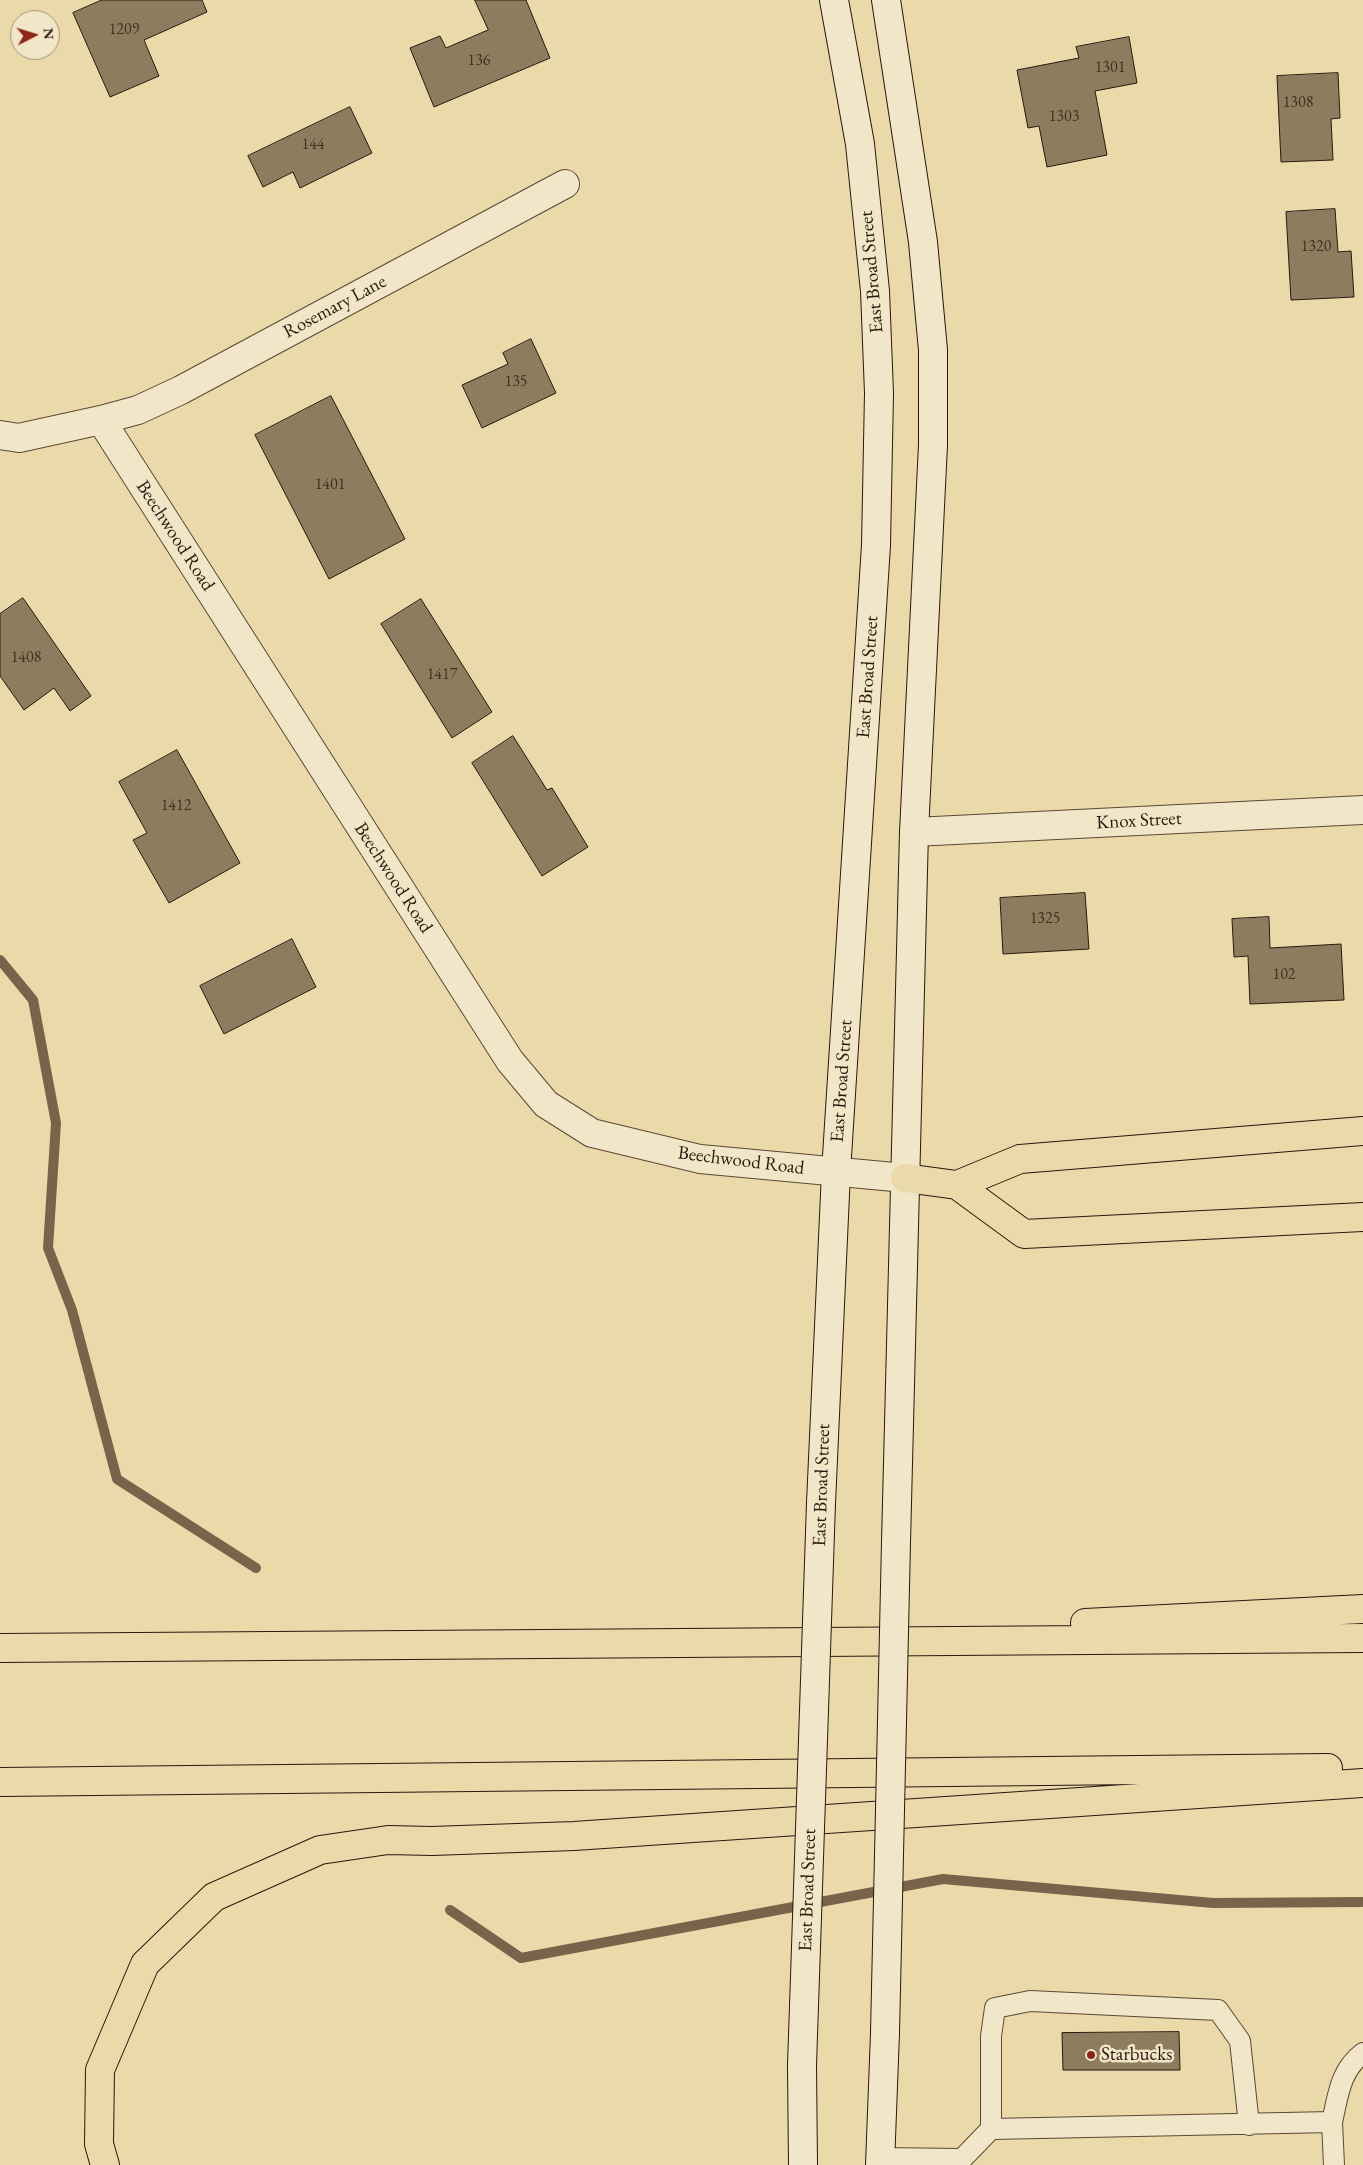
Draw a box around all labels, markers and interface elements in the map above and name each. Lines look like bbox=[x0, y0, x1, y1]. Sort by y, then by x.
north arrow bbox=[10, 10, 60, 60]
house number: 1209 bbox=[109, 20, 139, 40]
text: N bbox=[39, 27, 58, 40]
house number: 136 bbox=[467, 51, 491, 71]
house number: 1301 bbox=[1095, 58, 1125, 78]
house number: 1308 bbox=[1283, 93, 1313, 113]
house number: 1303 bbox=[1049, 107, 1079, 127]
house number: 144 bbox=[301, 135, 325, 155]
street label: East Broad Street bbox=[855, 210, 889, 334]
house number: 1320 bbox=[1301, 237, 1331, 257]
street label: Rosemary Lane bbox=[280, 270, 390, 344]
house number: 135 bbox=[504, 372, 528, 392]
house number: 1401 bbox=[315, 475, 345, 495]
street label: Beechwood Road bbox=[131, 476, 219, 596]
street label: East Broad Street bbox=[852, 615, 884, 739]
house number: 1408 bbox=[11, 648, 41, 668]
house number: 1417 bbox=[427, 665, 457, 685]
house number: 1412 bbox=[161, 796, 191, 816]
street label: Knox Street bbox=[1096, 807, 1182, 835]
street label: Beechwood Road bbox=[349, 818, 437, 938]
house number: 1325 bbox=[1030, 909, 1060, 929]
house number: 102 bbox=[1272, 965, 1296, 985]
street label: East Broad Street bbox=[826, 1019, 858, 1143]
street label: Beechwood Road bbox=[677, 1142, 805, 1180]
street label: East Broad Street bbox=[808, 1423, 836, 1547]
street label: East Broad Street bbox=[794, 1828, 822, 1952]
place label: Starbucks bbox=[1101, 2044, 1172, 2066]
marker: Starbucks bbox=[1085, 2049, 1097, 2061]

